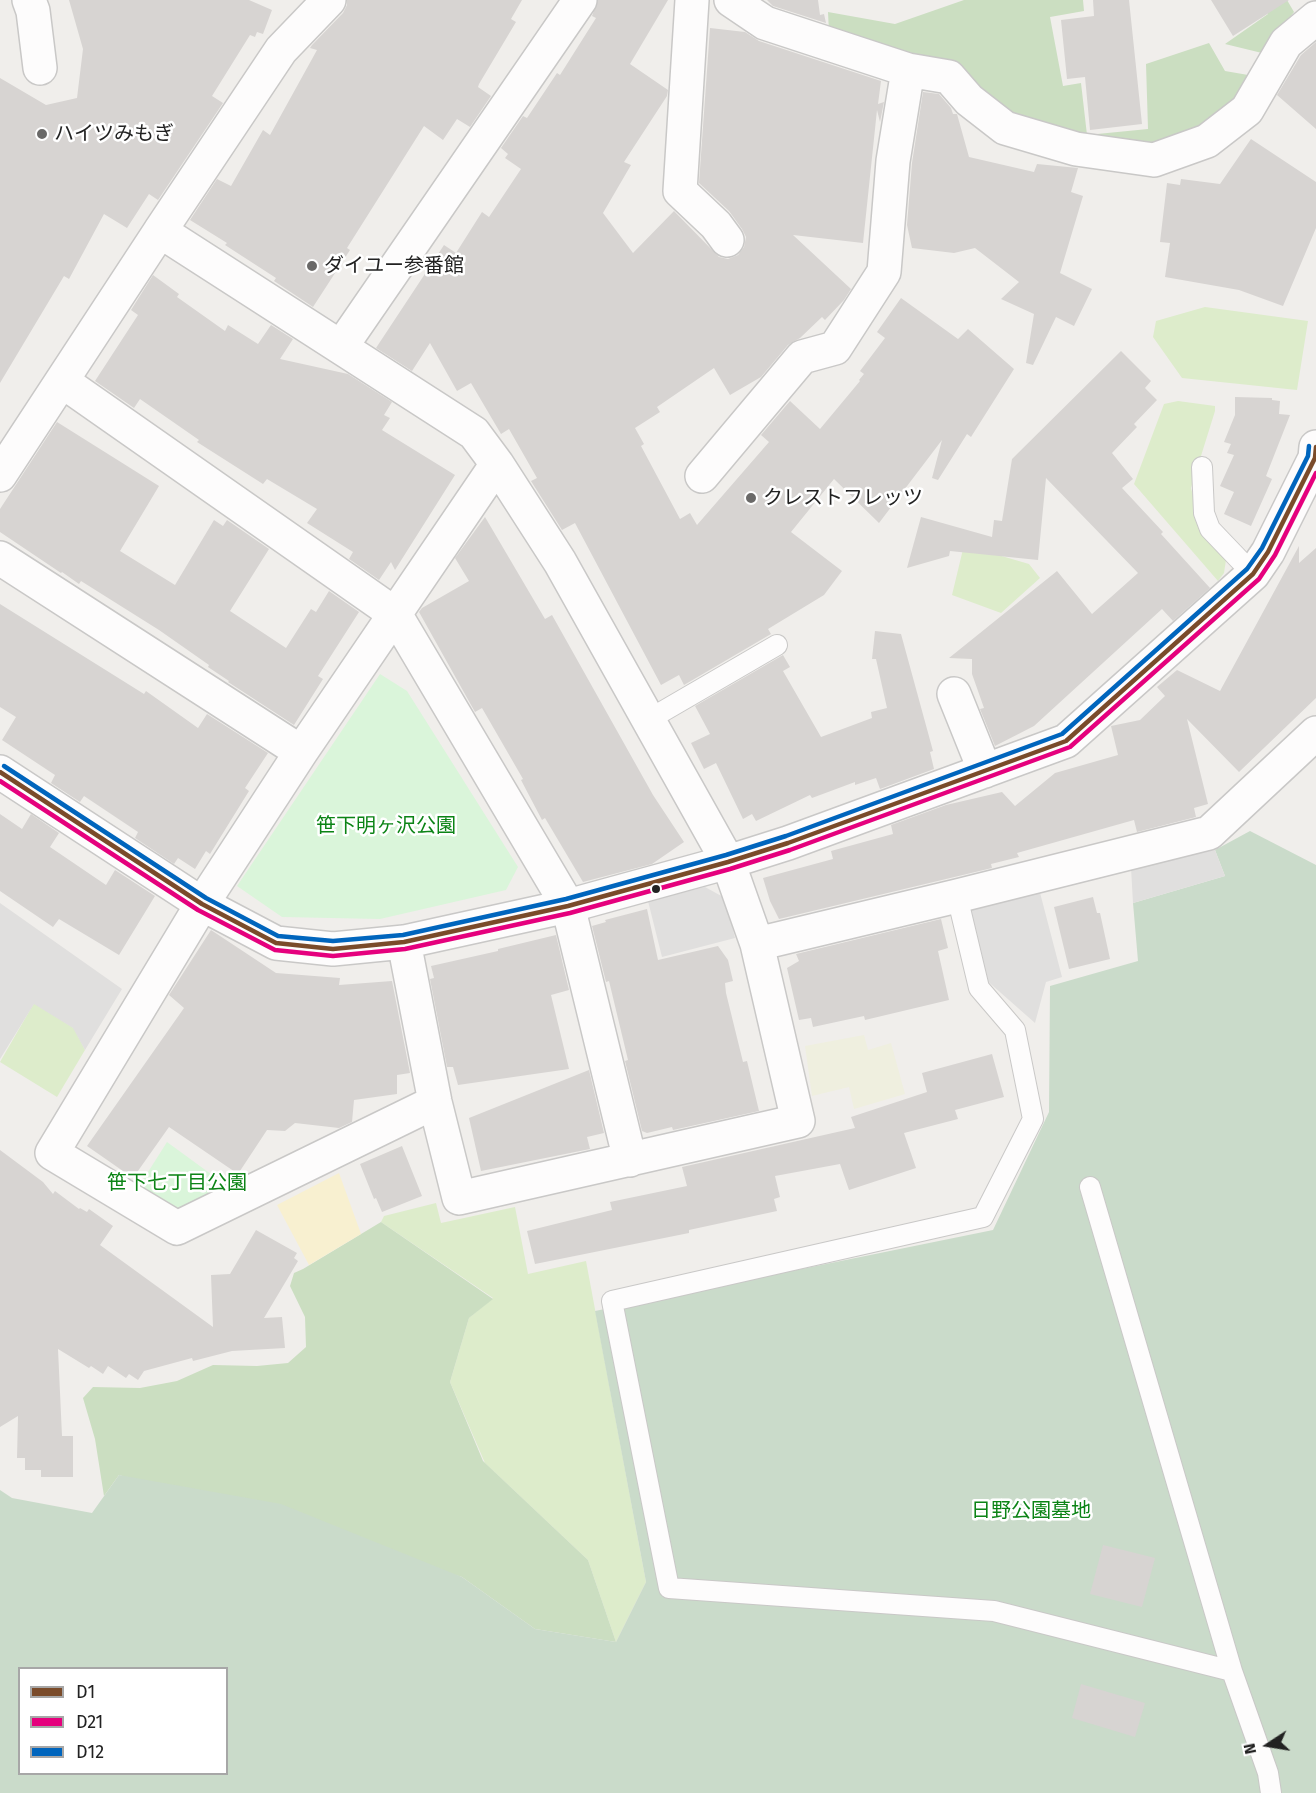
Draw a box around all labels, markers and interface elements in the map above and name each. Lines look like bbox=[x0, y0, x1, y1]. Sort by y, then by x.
place label: ハイツみもぎ bbox=[54, 122, 174, 146]
marker: ハイツみもぎ bbox=[35, 127, 49, 141]
place label: ダイユー参番館 bbox=[324, 254, 464, 278]
marker: ダイユー参番館 bbox=[305, 259, 319, 273]
place label: クレストフレッツ bbox=[763, 486, 923, 510]
marker: クレストフレッツ bbox=[744, 491, 758, 505]
park label: 笹下明ヶ沢公園 bbox=[316, 814, 456, 838]
unlabelled marker bbox=[650, 883, 662, 895]
park label: 笹下七丁目公園 bbox=[107, 1171, 247, 1195]
park label: 日野公園墓地 bbox=[971, 1499, 1091, 1523]
legend bbox=[18, 1667, 228, 1775]
text: D1 bbox=[76, 1681, 95, 1703]
text: D21 bbox=[76, 1711, 103, 1733]
north arrow bbox=[1238, 1715, 1298, 1775]
text: D12 bbox=[76, 1741, 104, 1763]
text: N bbox=[1240, 1742, 1260, 1756]

